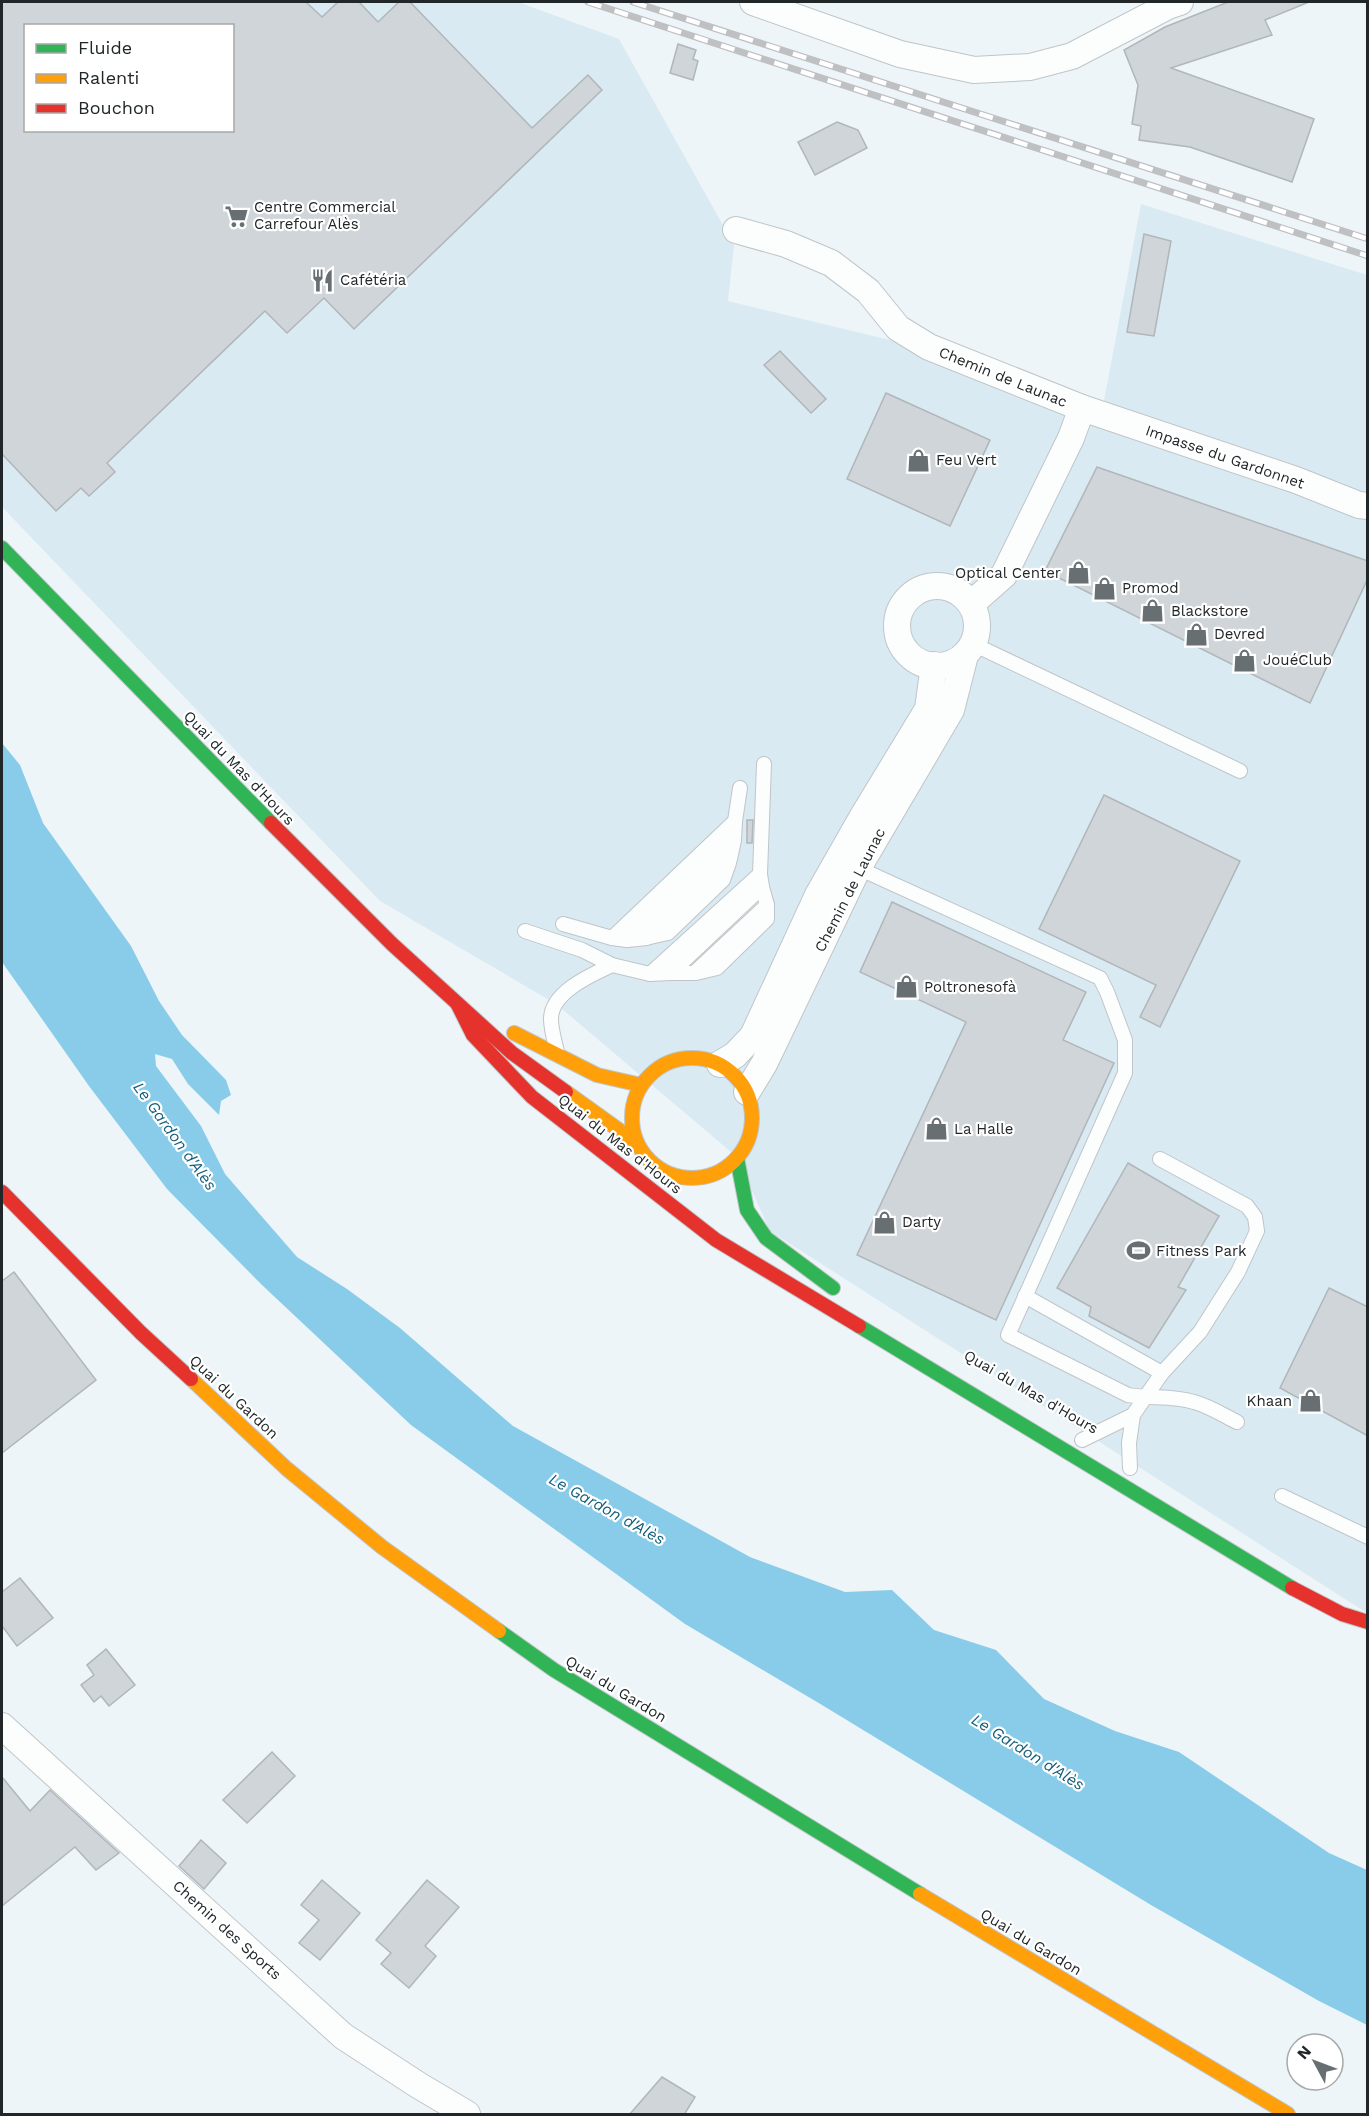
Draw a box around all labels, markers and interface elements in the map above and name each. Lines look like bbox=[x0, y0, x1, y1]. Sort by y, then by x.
legend bbox=[24, 24, 234, 132]
text: Fluide bbox=[78, 37, 132, 58]
text: Ralenti bbox=[78, 67, 139, 88]
text: Bouchon bbox=[78, 97, 155, 118]
place label: Centre Commercial Carrefour Alès bbox=[254, 198, 396, 233]
supermarket icon: Centre Commercial Carrefour Alès bbox=[223, 203, 249, 229]
restaurant icon: Cafétéria bbox=[309, 267, 335, 293]
place label: Cafétéria bbox=[340, 271, 407, 289]
street label: Chemin de Launac bbox=[936, 343, 1070, 411]
street label: Impasse du Gardonnet bbox=[1143, 421, 1307, 493]
shop icon: Feu Vert bbox=[905, 447, 931, 473]
place label: Feu Vert bbox=[936, 451, 997, 469]
shop icon: Optical Center bbox=[1066, 560, 1092, 586]
place label: Optical Center bbox=[955, 564, 1061, 582]
shop icon: Promod bbox=[1091, 575, 1117, 601]
place label: Promod bbox=[1122, 579, 1179, 597]
shop icon: Blackstore bbox=[1140, 598, 1166, 624]
place label: Blackstore bbox=[1171, 602, 1248, 620]
shop icon: Devred bbox=[1183, 621, 1209, 647]
place label: Devred bbox=[1214, 625, 1265, 643]
shop icon: JouéClub bbox=[1232, 647, 1258, 673]
place label: JouéClub bbox=[1263, 651, 1332, 669]
street label: Quai du Mas d'Hours bbox=[180, 707, 298, 829]
street label: Chemin de Launac bbox=[811, 825, 889, 955]
shop icon: Poltronesofà bbox=[893, 974, 919, 1000]
place label: Poltronesofà bbox=[924, 978, 1017, 996]
water label: Le Gardon d'Alès bbox=[129, 1078, 221, 1194]
street label: Quai du Mas d'Hours bbox=[555, 1090, 685, 1198]
shop icon: La Halle bbox=[923, 1116, 949, 1142]
place label: La Halle bbox=[954, 1120, 1013, 1138]
shop icon: Darty bbox=[871, 1209, 897, 1235]
place label: Darty bbox=[902, 1213, 941, 1231]
sports icon: Fitness Park bbox=[1125, 1238, 1151, 1264]
place label: Fitness Park bbox=[1156, 1242, 1247, 1260]
street label: Quai du Mas d'Hours bbox=[961, 1346, 1101, 1438]
street label: Quai du Gardon bbox=[186, 1351, 282, 1443]
shop icon: Khaan bbox=[1297, 1388, 1323, 1414]
place label: Khaan bbox=[1247, 1392, 1292, 1410]
water label: Le Gardon d'Alès bbox=[546, 1469, 668, 1549]
street label: Quai du Gardon bbox=[562, 1652, 670, 1726]
water label: Le Gardon d'Alès bbox=[968, 1710, 1088, 1794]
street label: Chemin des Sports bbox=[169, 1877, 285, 1984]
street label: Quai du Gardon bbox=[977, 1905, 1085, 1979]
north arrow bbox=[1285, 2032, 1345, 2092]
text: N bbox=[1293, 2042, 1315, 2063]

